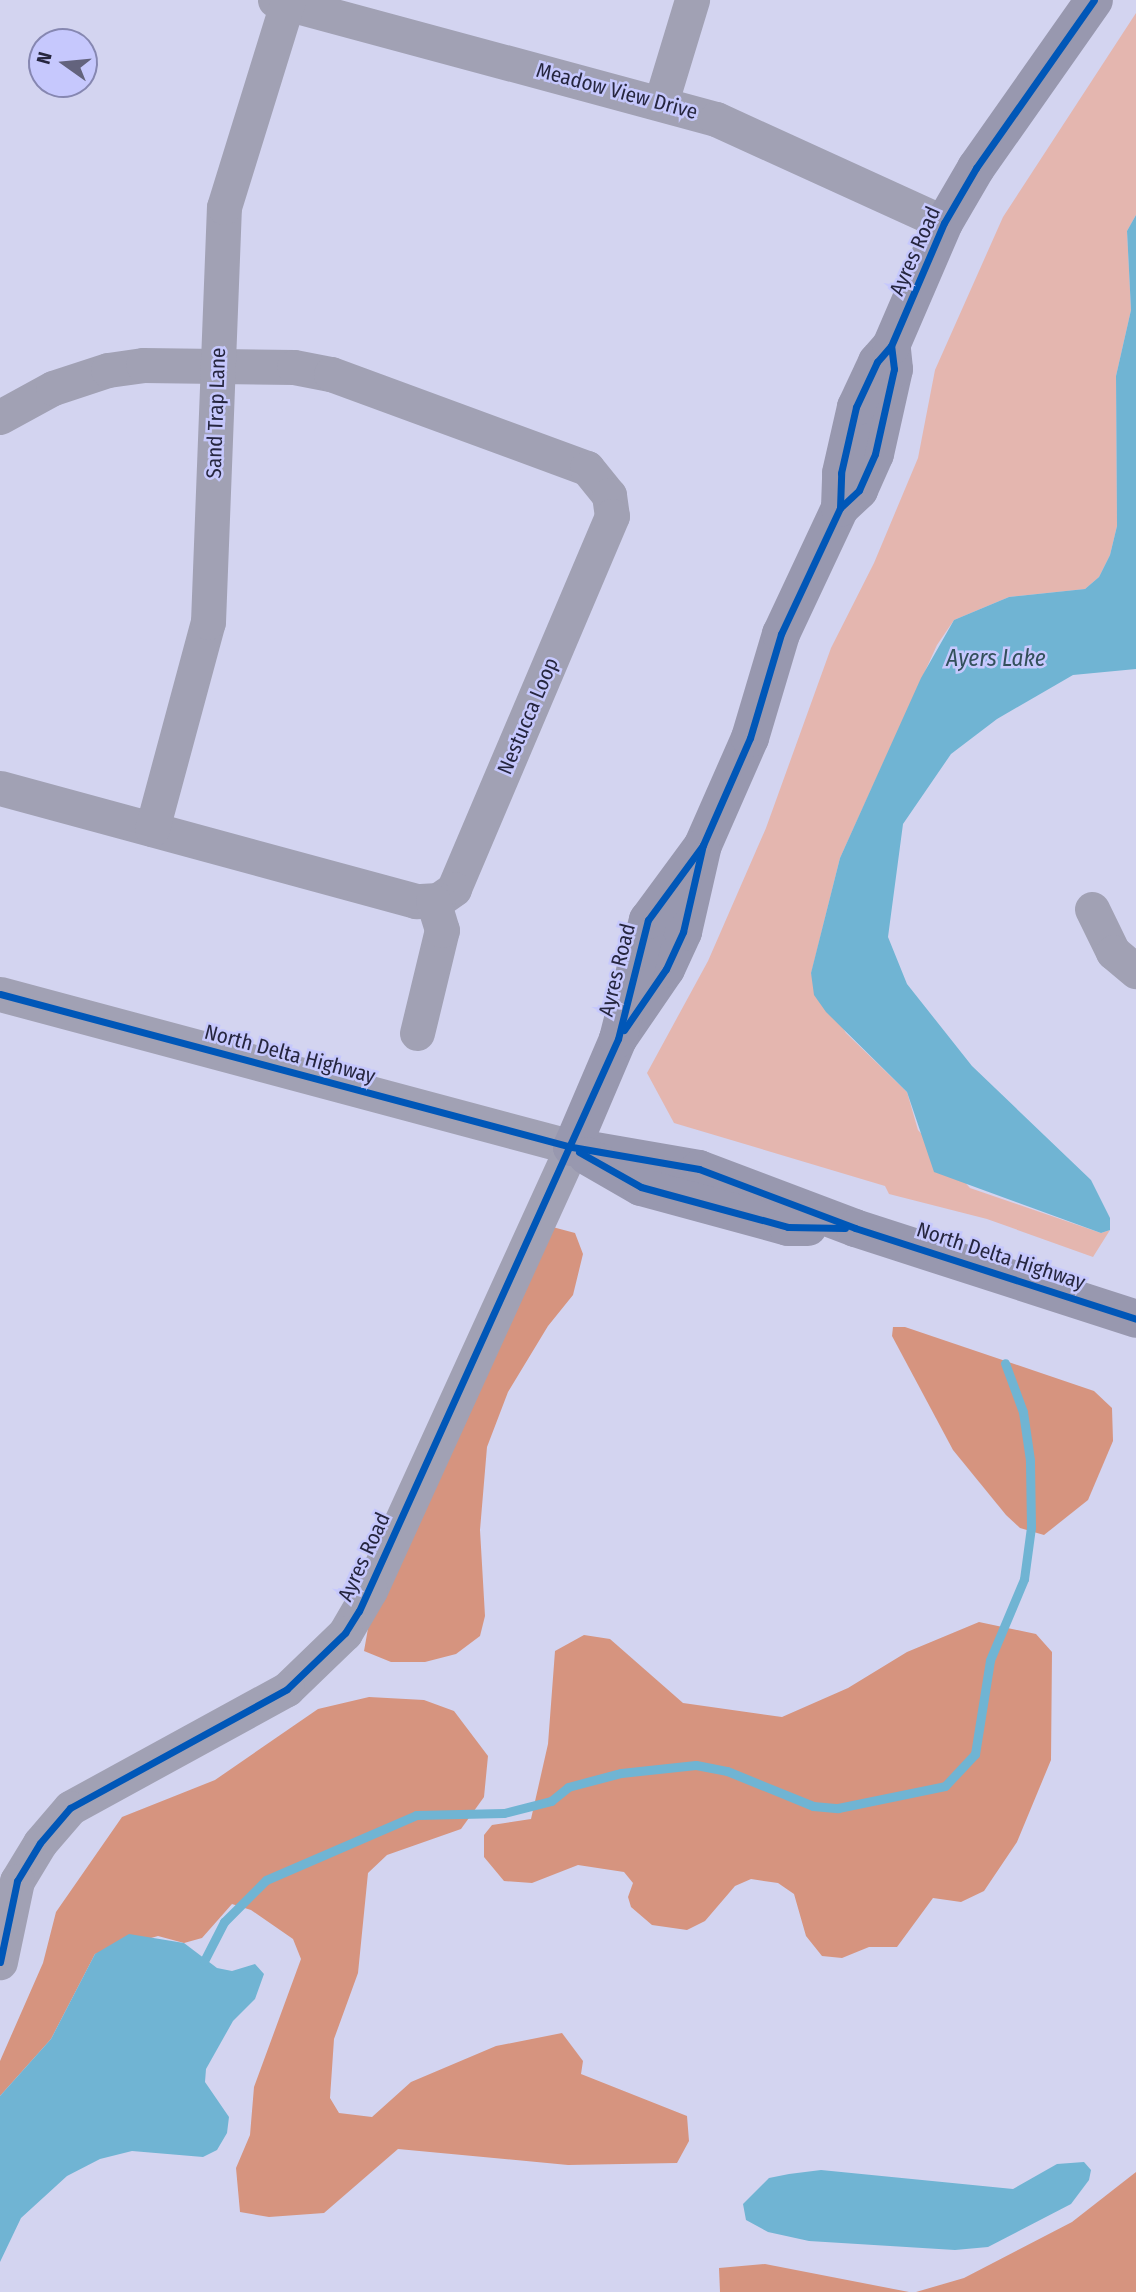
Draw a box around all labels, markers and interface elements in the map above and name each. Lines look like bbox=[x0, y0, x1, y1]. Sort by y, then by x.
north arrow bbox=[28, 28, 98, 98]
text: N bbox=[32, 49, 57, 66]
street label: Meadow View Drive bbox=[534, 57, 700, 125]
street label: Ayres Road bbox=[884, 202, 946, 300]
street label: Sand Trap Lane bbox=[201, 347, 231, 479]
water label: Ayers Lake bbox=[946, 644, 1046, 672]
street label: Nestucca Loop bbox=[492, 654, 564, 778]
street label: Ayres Road bbox=[593, 921, 641, 1019]
street label: North Delta Highway bbox=[202, 1019, 378, 1089]
street label: North Delta Highway bbox=[913, 1217, 1089, 1295]
street label: Ayres Road bbox=[333, 1509, 395, 1605]

